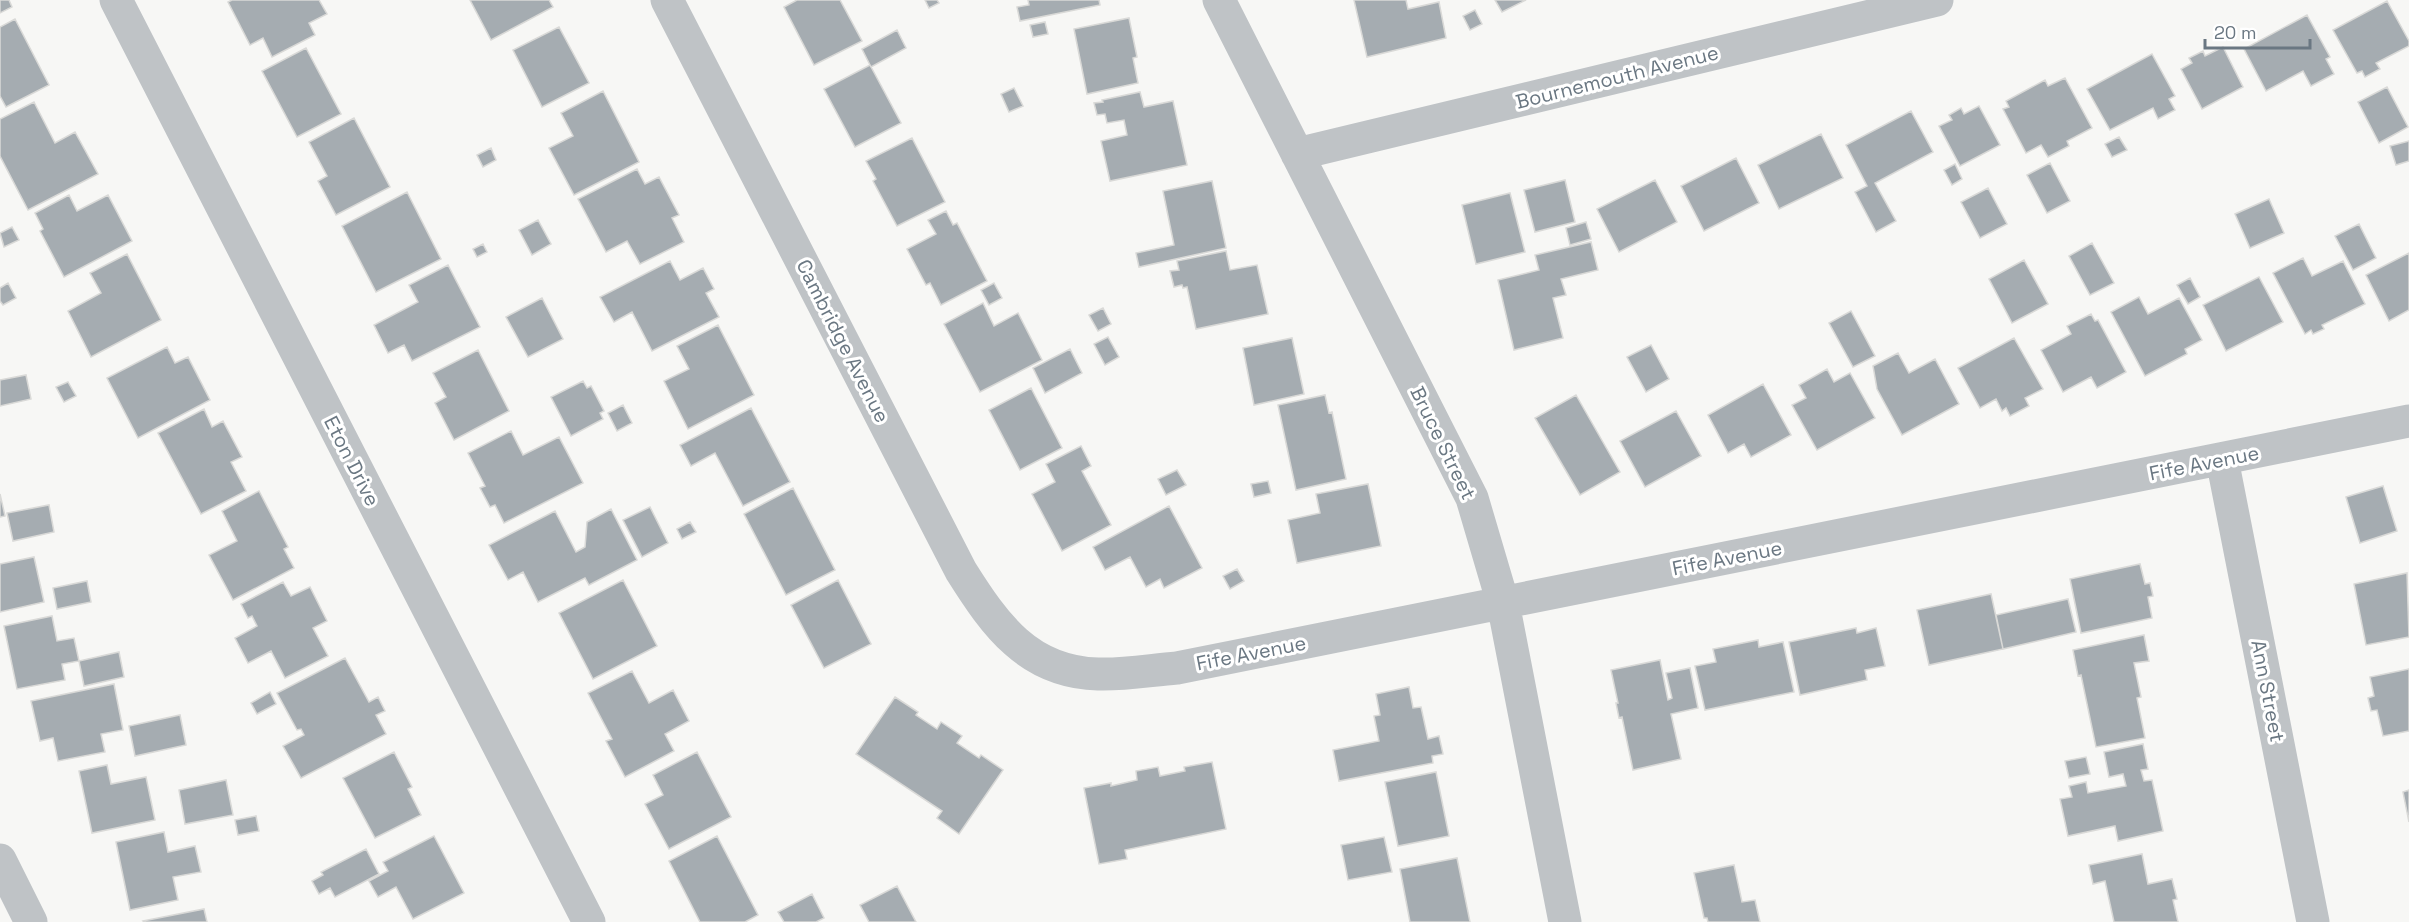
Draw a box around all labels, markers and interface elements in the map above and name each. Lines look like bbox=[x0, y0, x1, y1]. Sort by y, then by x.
scale bar bbox=[2205, 12, 2310, 50]
text: 20 m bbox=[2214, 21, 2257, 44]
street label: Bournemouth Avenue bbox=[1513, 39, 1721, 115]
street label: Cambridge Avenue bbox=[791, 255, 895, 427]
street label: Bruce Street bbox=[1404, 382, 1482, 504]
street label: Eton Drive bbox=[318, 412, 386, 510]
street label: Fife Avenue bbox=[2147, 440, 2261, 486]
street label: Fife Avenue bbox=[1670, 535, 1784, 581]
street label: Fife Avenue bbox=[1194, 630, 1308, 676]
street label: Ann Street bbox=[2245, 638, 2291, 744]

